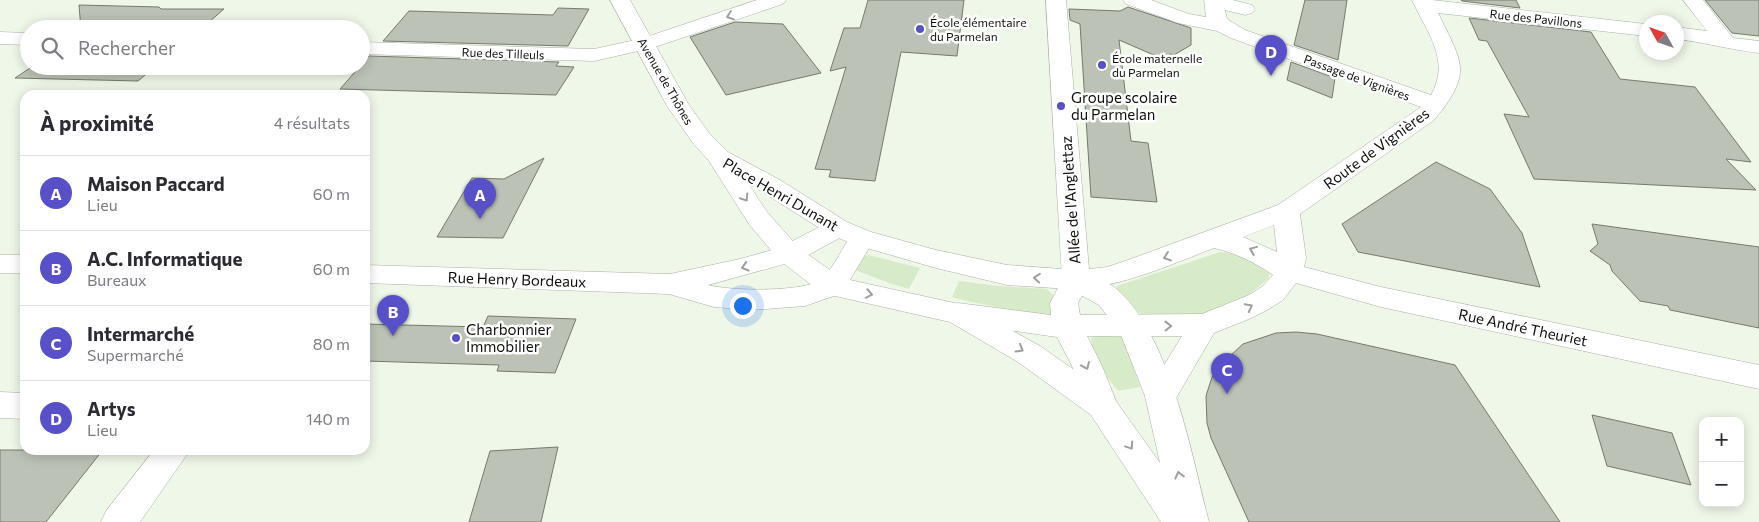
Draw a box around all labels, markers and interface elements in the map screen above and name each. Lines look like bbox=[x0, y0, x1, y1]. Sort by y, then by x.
street label: Rue des Pavillons bbox=[1489, 6, 1583, 30]
one-way arrow bbox=[726, 10, 734, 20]
place label: École élémentaire du Parmelan bbox=[930, 15, 1026, 43]
north arrow bbox=[1639, 15, 1684, 60]
search box bbox=[20, 20, 370, 75]
marker: École élémentaire du Parmelan bbox=[914, 23, 926, 35]
icon: search bbox=[38, 34, 66, 62]
street label: Avenue de Thônes bbox=[635, 35, 697, 127]
pin: D bbox=[1255, 35, 1287, 76]
text: Rechercher bbox=[78, 36, 176, 59]
street label: Rue des Tilleuls bbox=[461, 45, 545, 61]
place label: École maternelle du Parmelan bbox=[1112, 51, 1202, 79]
street label: Passage de Vignières bbox=[1302, 51, 1412, 103]
marker: École maternelle du Parmelan bbox=[1096, 59, 1108, 71]
place label: Groupe scolaire du Parmelan bbox=[1071, 88, 1177, 123]
marker: Groupe scolaire du Parmelan bbox=[1055, 100, 1067, 112]
street label: Route de Vignières bbox=[1320, 104, 1433, 192]
text: À proximité bbox=[40, 110, 154, 135]
text: 4 résultats bbox=[274, 113, 350, 132]
street label: Allée de l'Anglettaz bbox=[1057, 135, 1083, 265]
street label: Place Henri Dunant bbox=[720, 154, 842, 234]
text: Maison Paccard bbox=[87, 172, 225, 195]
pin: A bbox=[464, 178, 496, 219]
text: A bbox=[50, 184, 62, 203]
text: 60 m bbox=[313, 184, 350, 203]
one-way arrow bbox=[739, 192, 748, 202]
text: Lieu bbox=[87, 195, 118, 214]
one-way arrow bbox=[1249, 246, 1258, 257]
text: A.C. Informatique bbox=[87, 247, 242, 270]
one-way arrow bbox=[1163, 251, 1171, 261]
text: B bbox=[51, 259, 61, 278]
text: 60 m bbox=[313, 259, 350, 278]
one-way arrow bbox=[742, 261, 750, 271]
street label: Rue Henry Bordeaux bbox=[447, 268, 587, 290]
text: Bureaux bbox=[87, 270, 147, 289]
one-way arrow bbox=[1033, 272, 1041, 283]
one-way arrow bbox=[864, 288, 873, 298]
your location bbox=[730, 293, 756, 319]
pin: B bbox=[377, 295, 409, 336]
one-way arrow bbox=[1243, 303, 1252, 313]
street label: Rue André Theuriet bbox=[1457, 305, 1589, 349]
place label: Charbonnier Immobilier bbox=[466, 320, 552, 355]
one-way arrow bbox=[1164, 321, 1172, 332]
text: Intermarché bbox=[87, 322, 194, 345]
marker: Charbonnier Immobilier bbox=[450, 332, 462, 344]
text: C bbox=[51, 334, 61, 353]
text: 80 m bbox=[313, 334, 350, 353]
one-way arrow bbox=[1014, 342, 1023, 352]
text: Supermarché bbox=[87, 345, 184, 364]
pin: C bbox=[1211, 353, 1243, 394]
one-way arrow bbox=[1080, 361, 1091, 370]
text: Artys bbox=[87, 397, 136, 420]
text: D bbox=[50, 409, 62, 428]
text: 140 m bbox=[306, 409, 350, 428]
map controls bbox=[1699, 417, 1744, 507]
button: + bbox=[1699, 417, 1744, 462]
text: Lieu bbox=[87, 420, 118, 439]
one-way arrow bbox=[1123, 441, 1133, 450]
button: − bbox=[1699, 462, 1744, 507]
one-way arrow bbox=[1174, 470, 1185, 479]

